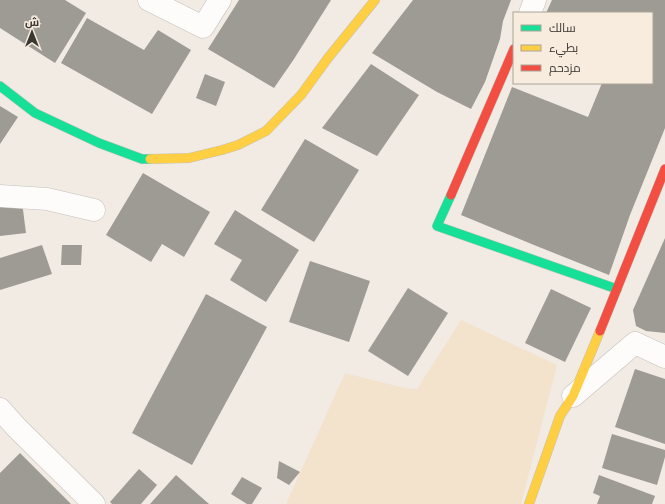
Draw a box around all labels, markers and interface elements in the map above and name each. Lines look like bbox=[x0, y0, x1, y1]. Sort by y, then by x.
north arrow bbox=[12, 12, 52, 52]
legend bbox=[513, 12, 653, 84]
text: ش bbox=[25, 15, 39, 29]
text: سالك bbox=[549, 20, 576, 35]
text: بطيء bbox=[549, 40, 578, 58]
text: مزدحم bbox=[549, 60, 581, 76]

